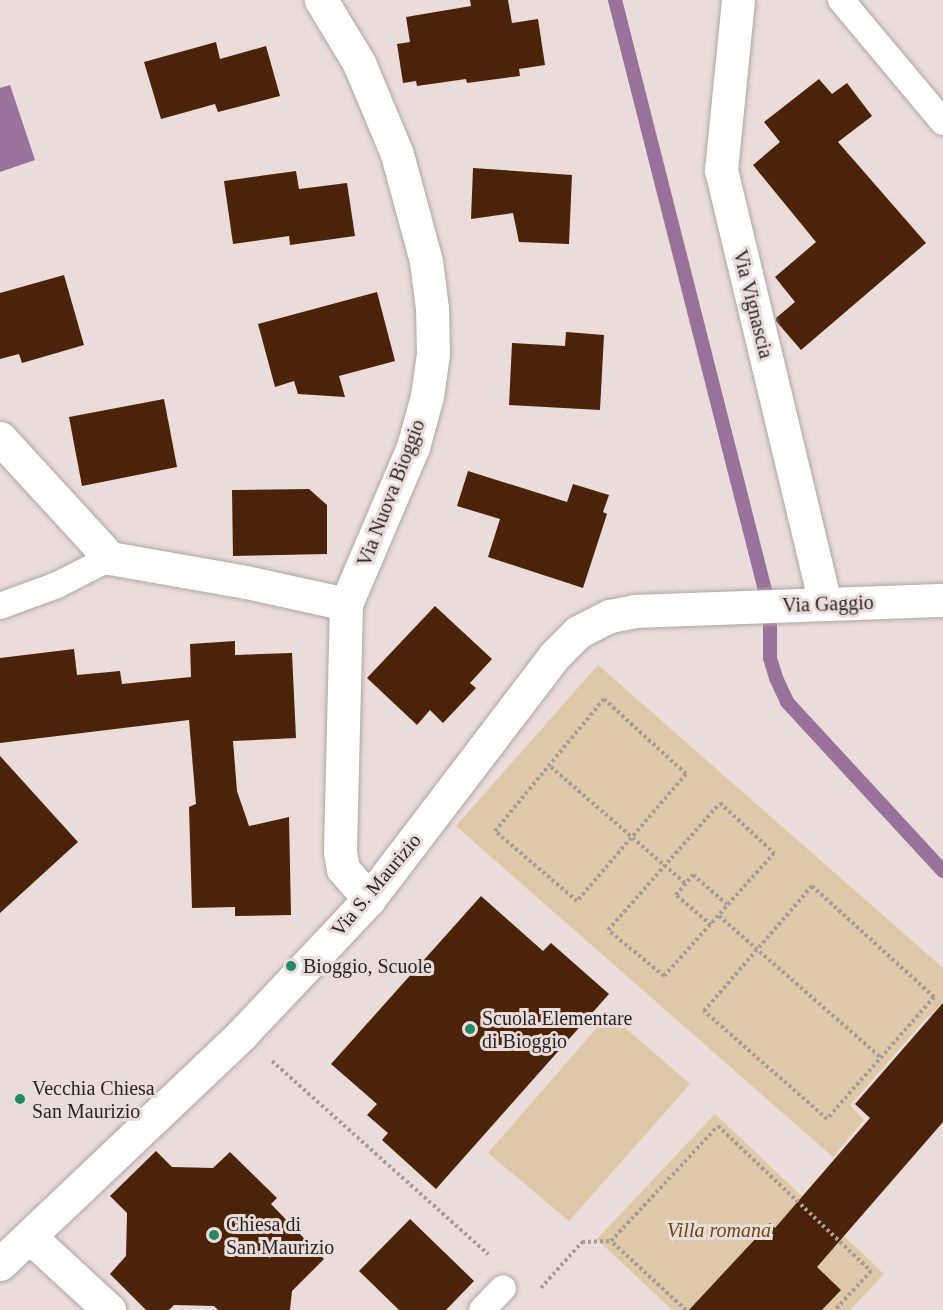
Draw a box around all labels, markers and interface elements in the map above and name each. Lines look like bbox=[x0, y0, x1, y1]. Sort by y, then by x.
street label: Via Vignascia bbox=[728, 247, 778, 361]
street label: Via Nuova Bioggio bbox=[352, 416, 430, 570]
street label: Via Gaggio bbox=[782, 590, 874, 618]
street label: Via S. Maurizio bbox=[326, 829, 426, 941]
place label: Bioggio, Scuole bbox=[303, 954, 432, 978]
marker: Bioggio, Scuole bbox=[284, 959, 298, 973]
place label: Scuola Elementare di Bioggio bbox=[482, 1006, 632, 1053]
marker: Scuola Elementare di Bioggio bbox=[463, 1022, 477, 1036]
place label: Vecchia Chiesa San Maurizio bbox=[32, 1076, 155, 1123]
marker: Vecchia Chiesa San Maurizio bbox=[13, 1092, 27, 1106]
place label: Chiesa di San Maurizio bbox=[226, 1212, 334, 1259]
park label: Villa romana bbox=[667, 1218, 771, 1242]
marker: Chiesa di San Maurizio bbox=[207, 1228, 221, 1242]

